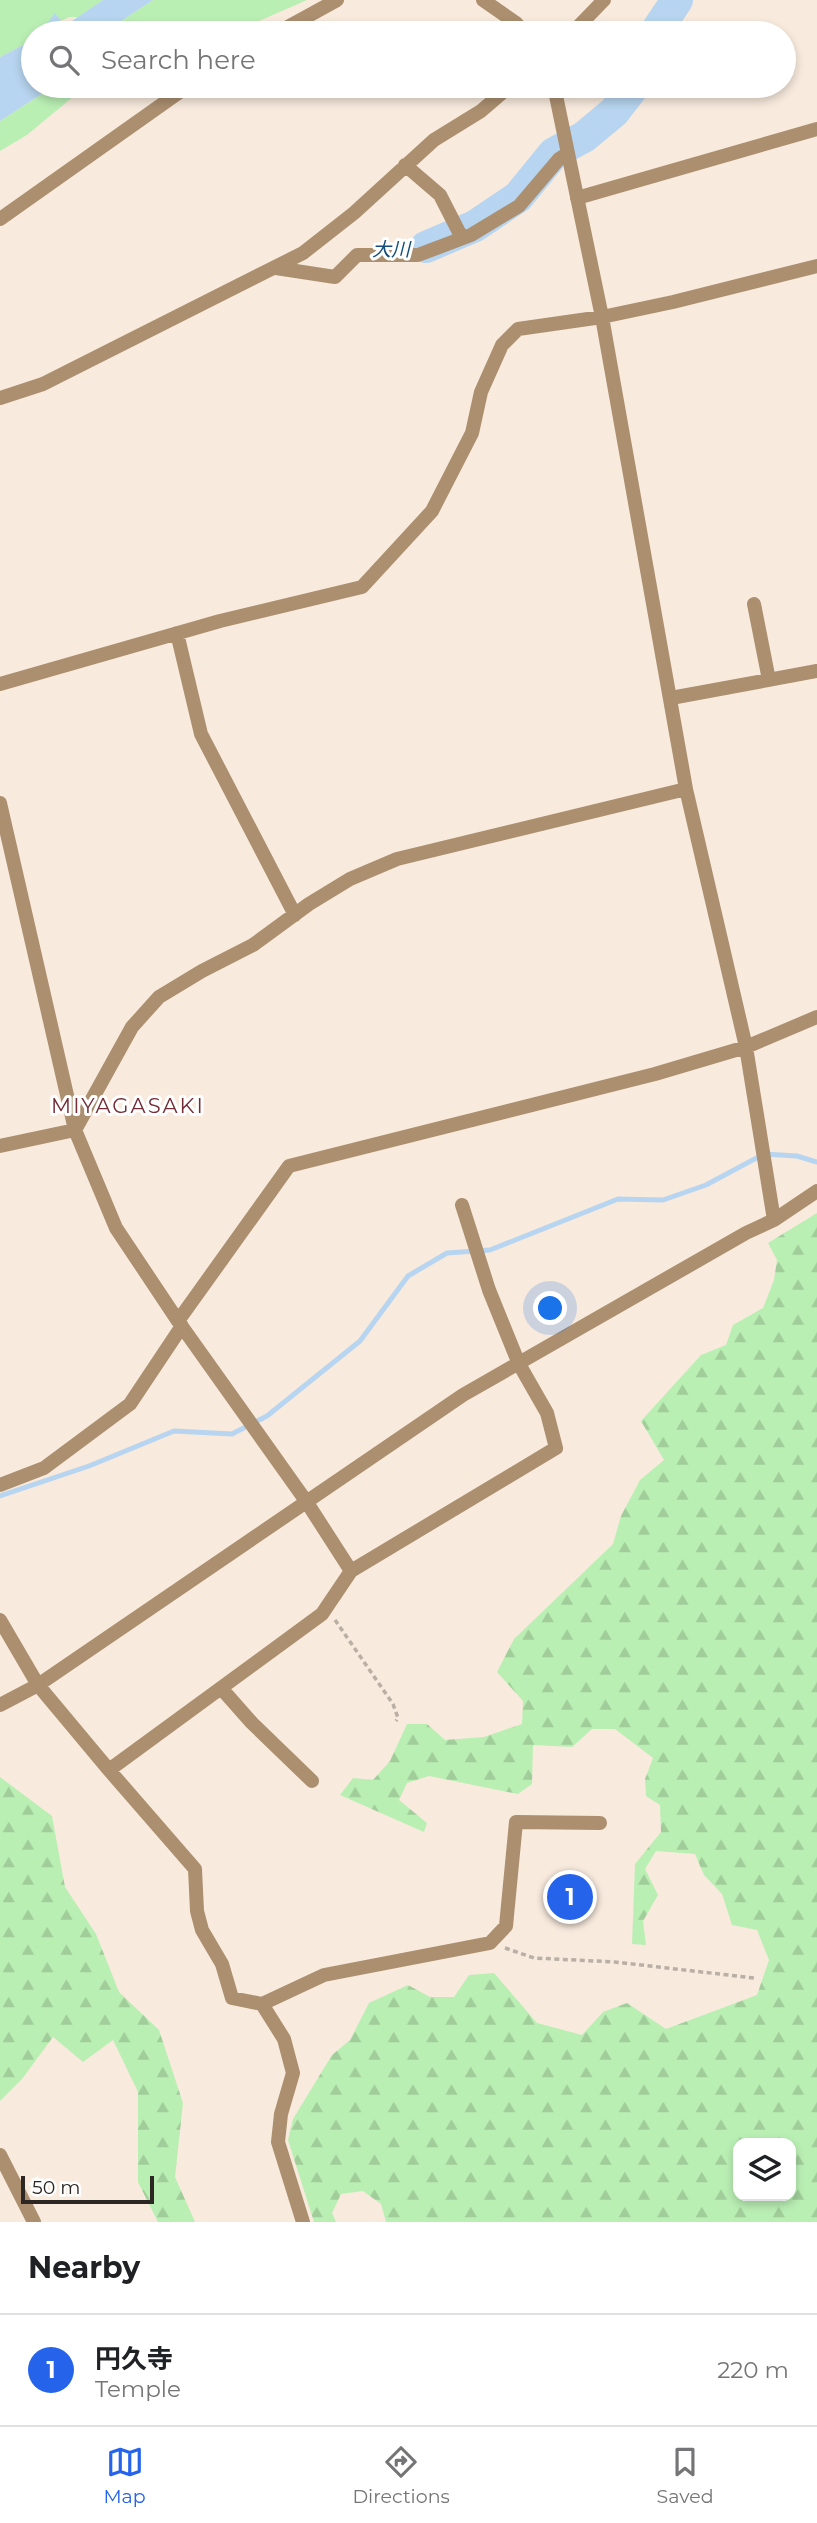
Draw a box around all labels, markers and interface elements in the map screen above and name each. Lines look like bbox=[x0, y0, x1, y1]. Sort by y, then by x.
search box bbox=[21, 21, 796, 98]
icon: search bbox=[45, 41, 83, 79]
text: Search here bbox=[101, 44, 256, 76]
water label: 大川 bbox=[372, 238, 412, 261]
district label: MIYAGASAKI bbox=[51, 1093, 205, 1118]
your location bbox=[533, 1291, 567, 1325]
pin: 1 bbox=[547, 1871, 593, 1923]
map controls bbox=[733, 2138, 796, 2201]
button: layers bbox=[733, 2138, 796, 2201]
scale bar bbox=[21, 2173, 154, 2205]
text: 50 m bbox=[32, 2176, 80, 2199]
text: Nearby bbox=[28, 2249, 140, 2286]
text: 円久寺 bbox=[95, 2343, 173, 2375]
text: 1 bbox=[46, 2356, 56, 2384]
text: 220 m bbox=[717, 2356, 789, 2384]
text: Temple bbox=[95, 2375, 181, 2403]
tab: Map bbox=[103, 2443, 146, 2508]
tab: Directions bbox=[352, 2443, 450, 2508]
tab: Saved bbox=[657, 2443, 714, 2508]

